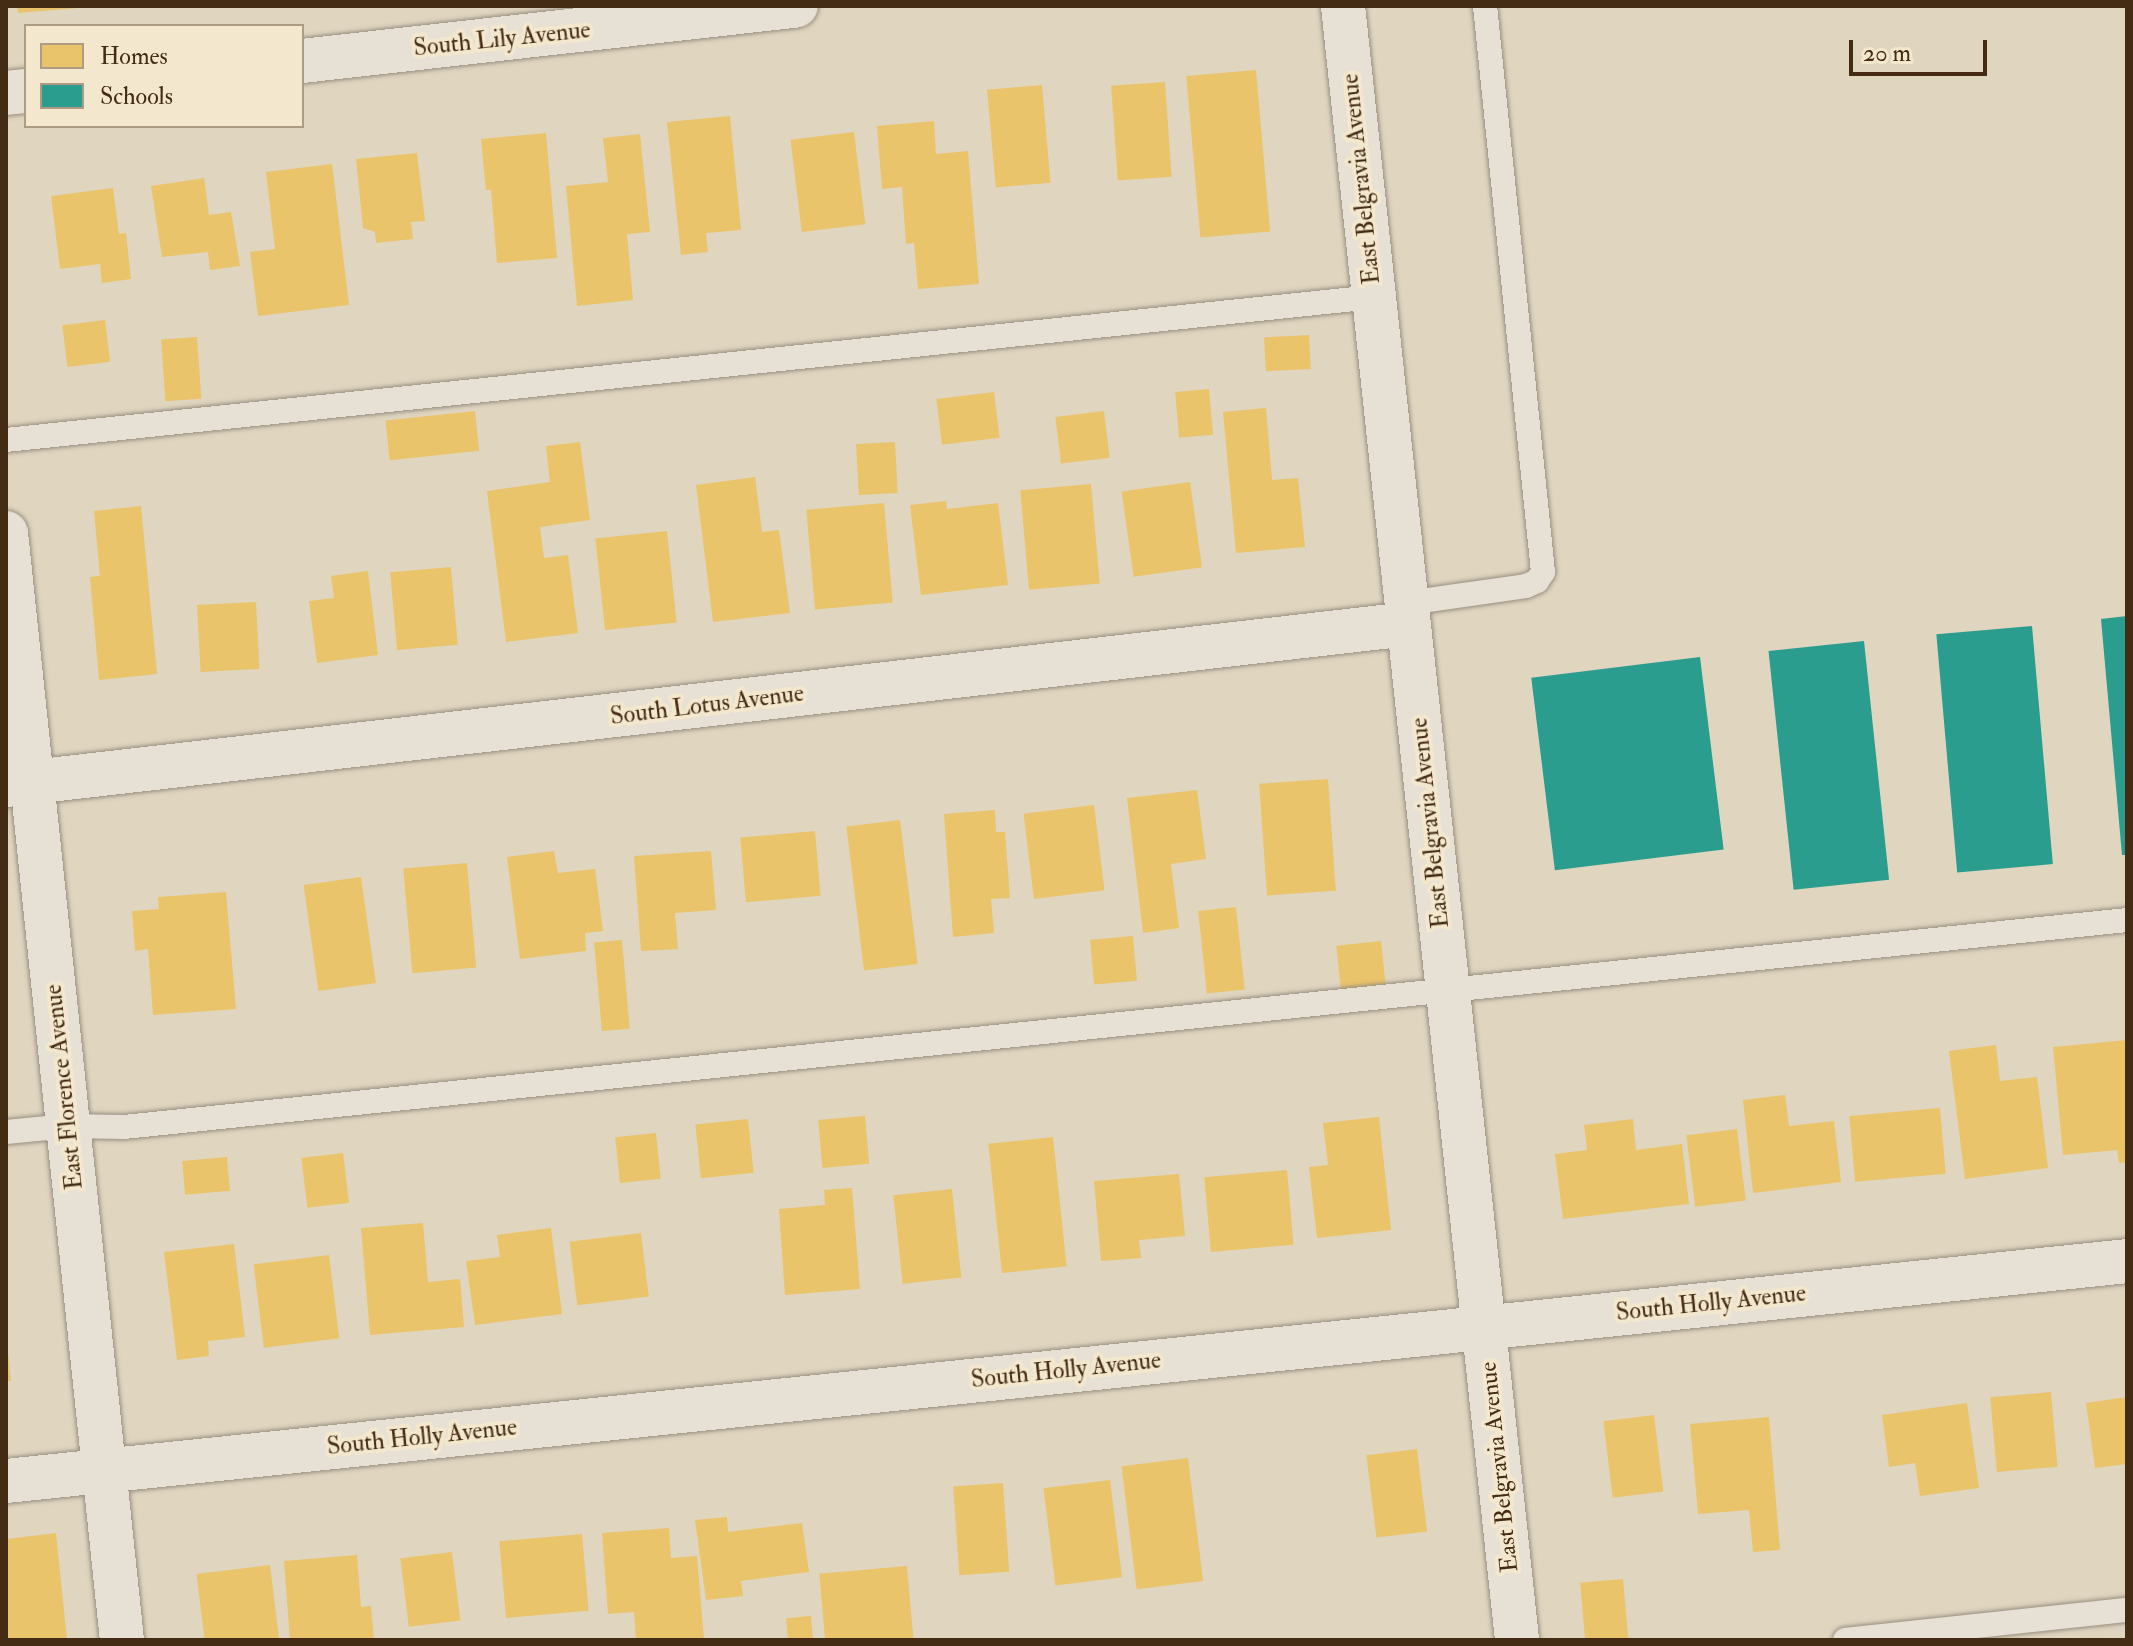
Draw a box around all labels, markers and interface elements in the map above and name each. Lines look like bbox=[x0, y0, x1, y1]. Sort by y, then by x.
street label: South Lily Avenue bbox=[412, 15, 592, 63]
legend bbox=[24, 24, 304, 128]
scale bar bbox=[1853, 24, 1991, 74]
text: 20 m bbox=[1863, 38, 1911, 69]
text: Homes bbox=[100, 41, 168, 72]
street label: East Belgravia Avenue bbox=[1336, 72, 1386, 286]
text: Schools bbox=[100, 81, 173, 112]
street label: South Lotus Avenue bbox=[609, 679, 805, 731]
street label: East Belgravia Avenue bbox=[1405, 716, 1455, 930]
street label: East Florence Avenue bbox=[39, 983, 89, 1191]
street label: South Holly Avenue bbox=[1615, 1279, 1807, 1327]
street label: South Holly Avenue bbox=[970, 1346, 1162, 1394]
street label: East Belgravia Avenue bbox=[1474, 1360, 1524, 1574]
street label: South Holly Avenue bbox=[326, 1413, 518, 1461]

